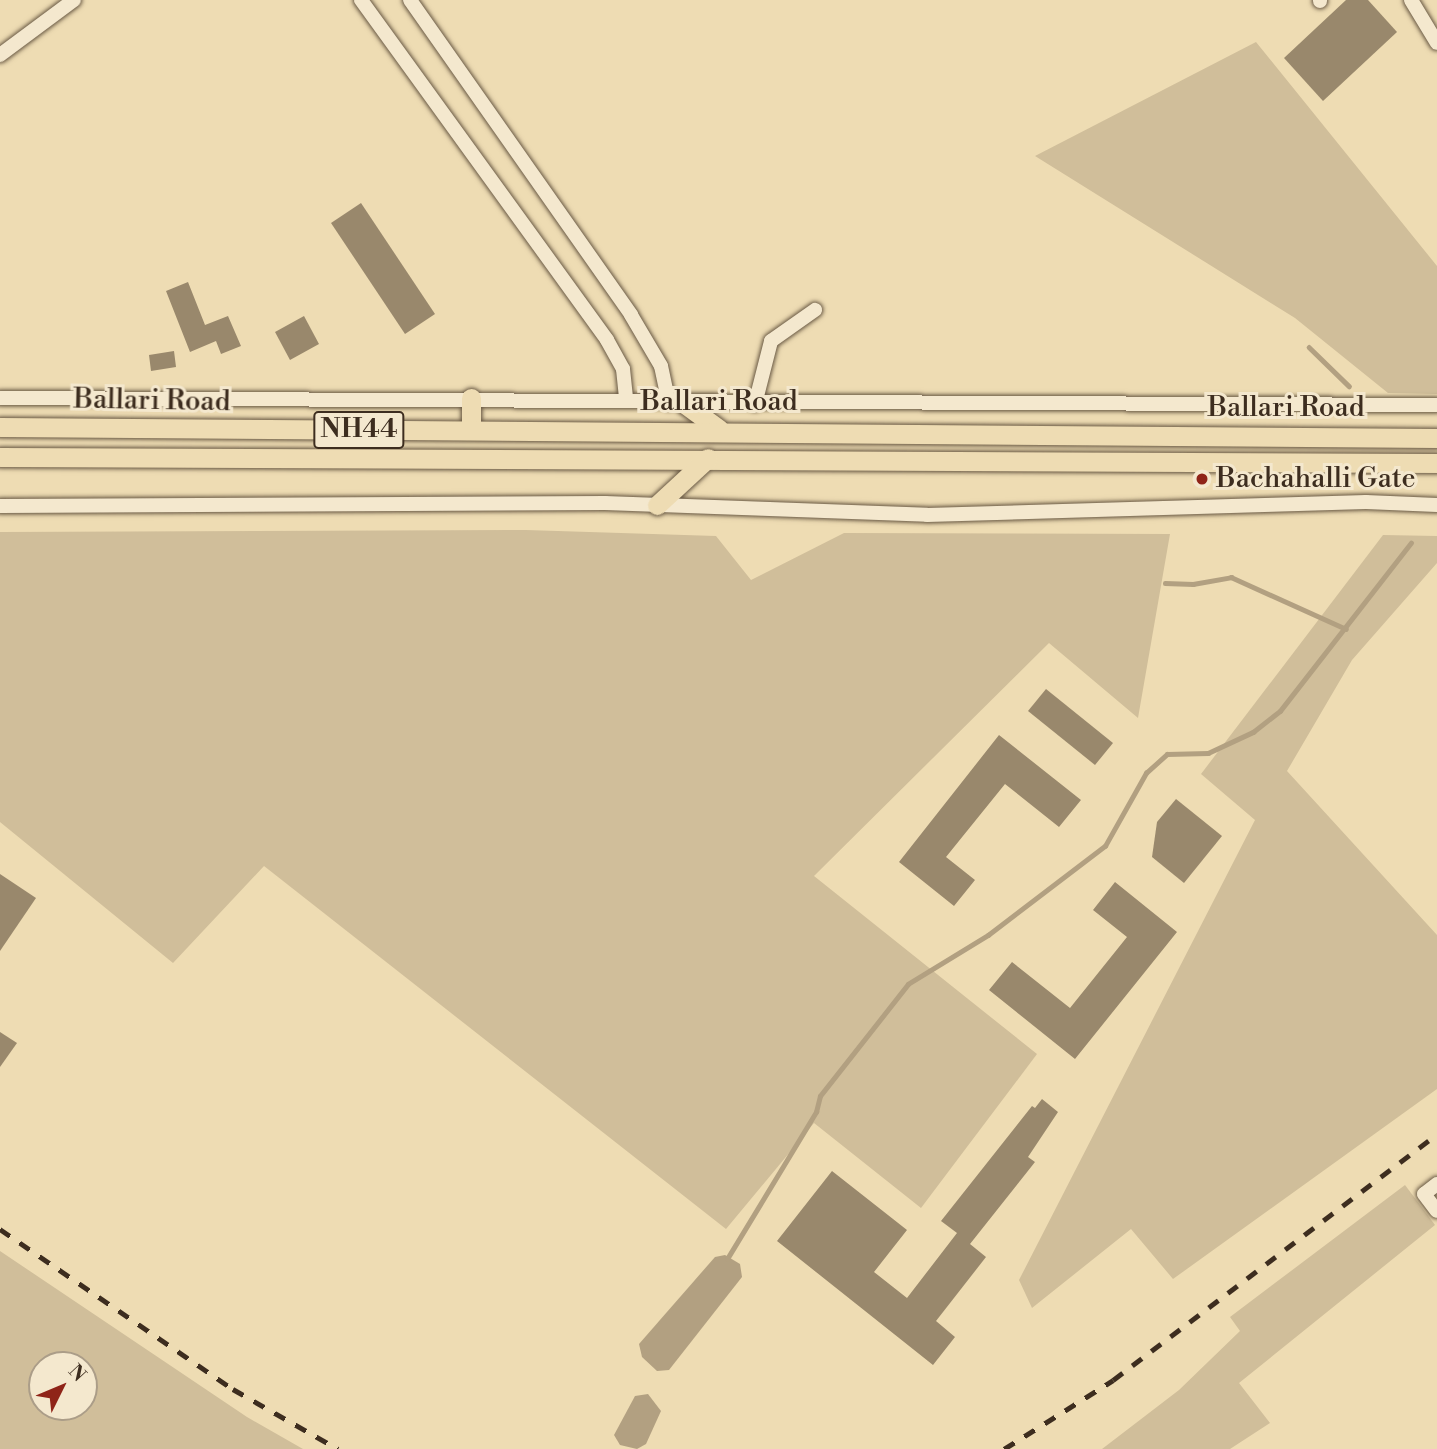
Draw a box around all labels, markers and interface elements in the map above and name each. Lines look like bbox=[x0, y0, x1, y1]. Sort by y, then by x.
street label: Ballari Road bbox=[73, 383, 231, 419]
street label: Ballari Road bbox=[640, 385, 798, 419]
street label: Ballari Road bbox=[1207, 391, 1365, 425]
road number: NH44 bbox=[312, 408, 406, 452]
place label: Bachahalli Gate bbox=[1216, 462, 1416, 496]
marker: Bachahalli Gate bbox=[1194, 471, 1210, 487]
north arrow bbox=[28, 1351, 98, 1421]
text: N bbox=[63, 1359, 91, 1387]

